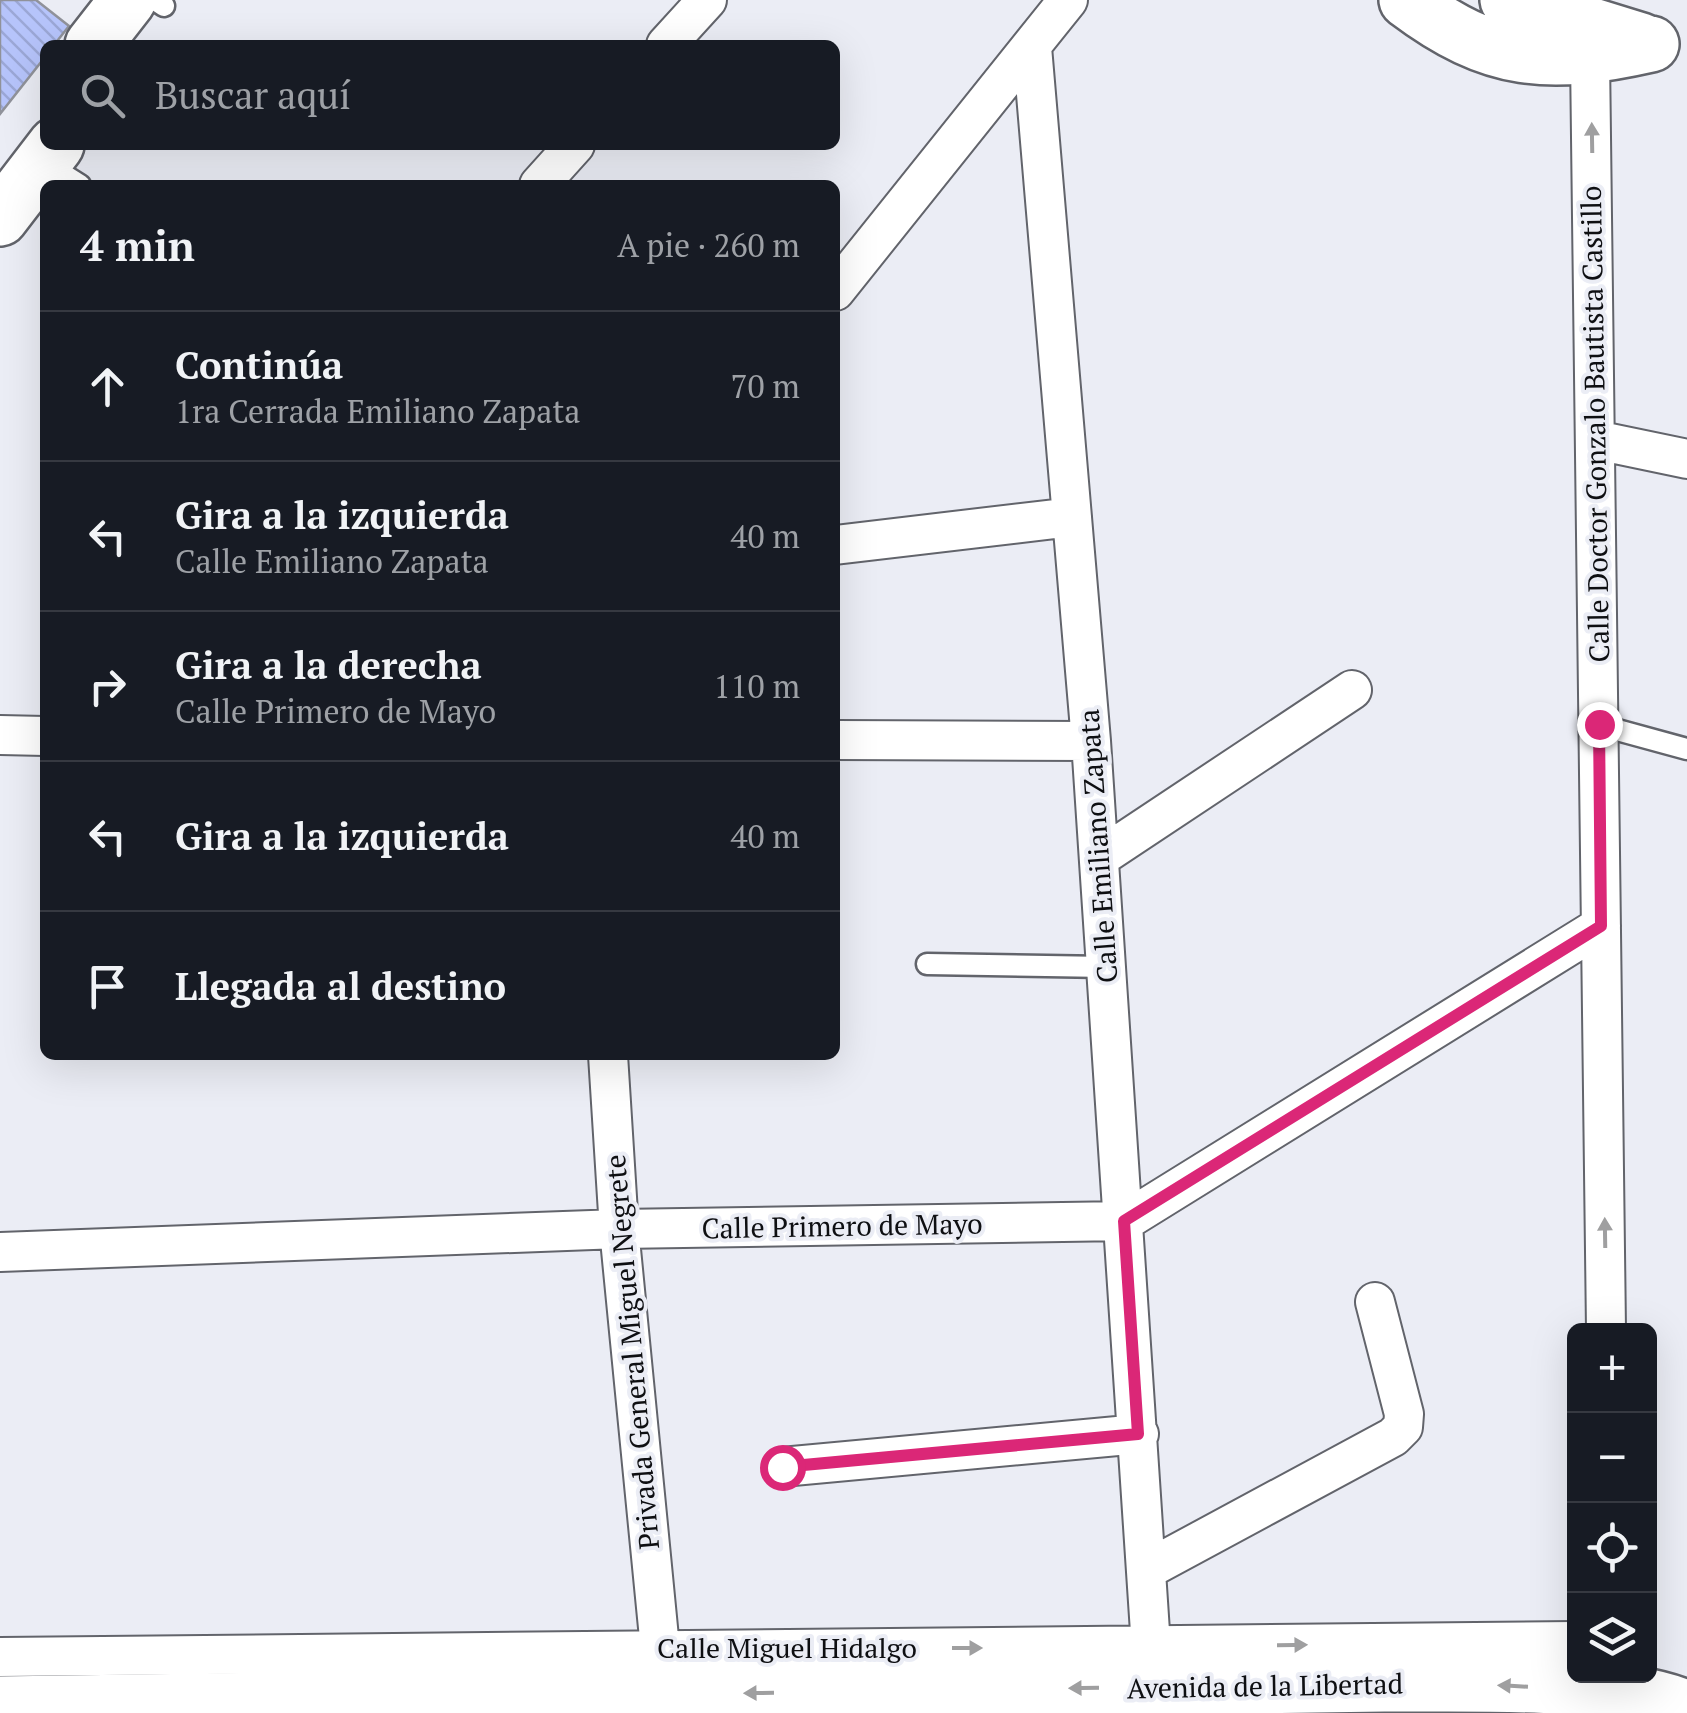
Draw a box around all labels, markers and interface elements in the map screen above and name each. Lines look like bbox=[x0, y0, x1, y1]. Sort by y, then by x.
search box bbox=[40, 40, 840, 150]
icon: search bbox=[75, 68, 130, 123]
text: Buscar aquí bbox=[155, 70, 351, 120]
one-way arrow bbox=[1583, 122, 1599, 154]
street label: Calle Doctor Gonzalo Bautista Castillo bbox=[1572, 185, 1617, 663]
text: 4 min bbox=[80, 217, 195, 273]
text: A pie · 260 m bbox=[617, 224, 800, 266]
text: Continúa bbox=[175, 340, 343, 390]
icon: ahead bbox=[80, 359, 135, 414]
text: 70 m bbox=[730, 365, 800, 407]
text: 1ra Cerrada Emiliano Zapata bbox=[175, 390, 580, 432]
text: Gira a la izquierda bbox=[175, 490, 509, 540]
icon: left bbox=[80, 509, 135, 564]
text: 40 m bbox=[730, 515, 800, 557]
text: Calle Emiliano Zapata bbox=[175, 540, 489, 582]
text: Gira a la derecha bbox=[175, 640, 482, 690]
icon: right bbox=[80, 659, 135, 714]
text: 110 m bbox=[713, 665, 800, 707]
text: Calle Primero de Mayo bbox=[175, 690, 496, 732]
route end bbox=[1577, 702, 1623, 748]
street label: Calle Emiliano Zapata bbox=[1069, 708, 1126, 984]
icon: left bbox=[80, 809, 135, 864]
text: Gira a la izquierda bbox=[175, 811, 509, 861]
text: 40 m bbox=[730, 815, 800, 857]
icon: arrive bbox=[80, 959, 135, 1014]
text: Llegada al destino bbox=[175, 961, 506, 1011]
street label: Privada General Miguel Negrete bbox=[596, 1153, 667, 1551]
street label: Calle Primero de Mayo bbox=[701, 1205, 983, 1246]
one-way arrow bbox=[1597, 1217, 1613, 1249]
map controls bbox=[1567, 1323, 1657, 1683]
button: + bbox=[1567, 1323, 1657, 1413]
button: − bbox=[1567, 1413, 1657, 1503]
route start bbox=[760, 1445, 806, 1491]
button: locate bbox=[1567, 1503, 1657, 1593]
button: layers bbox=[1567, 1593, 1657, 1683]
street label: Calle Miguel Hidalgo bbox=[657, 1629, 917, 1666]
one-way arrow bbox=[1277, 1637, 1309, 1653]
one-way arrow bbox=[952, 1639, 984, 1655]
street label: Avenida de la Libertad bbox=[1127, 1665, 1403, 1706]
one-way arrow bbox=[1497, 1678, 1529, 1694]
one-way arrow bbox=[1067, 1681, 1099, 1697]
one-way arrow bbox=[742, 1685, 774, 1701]

